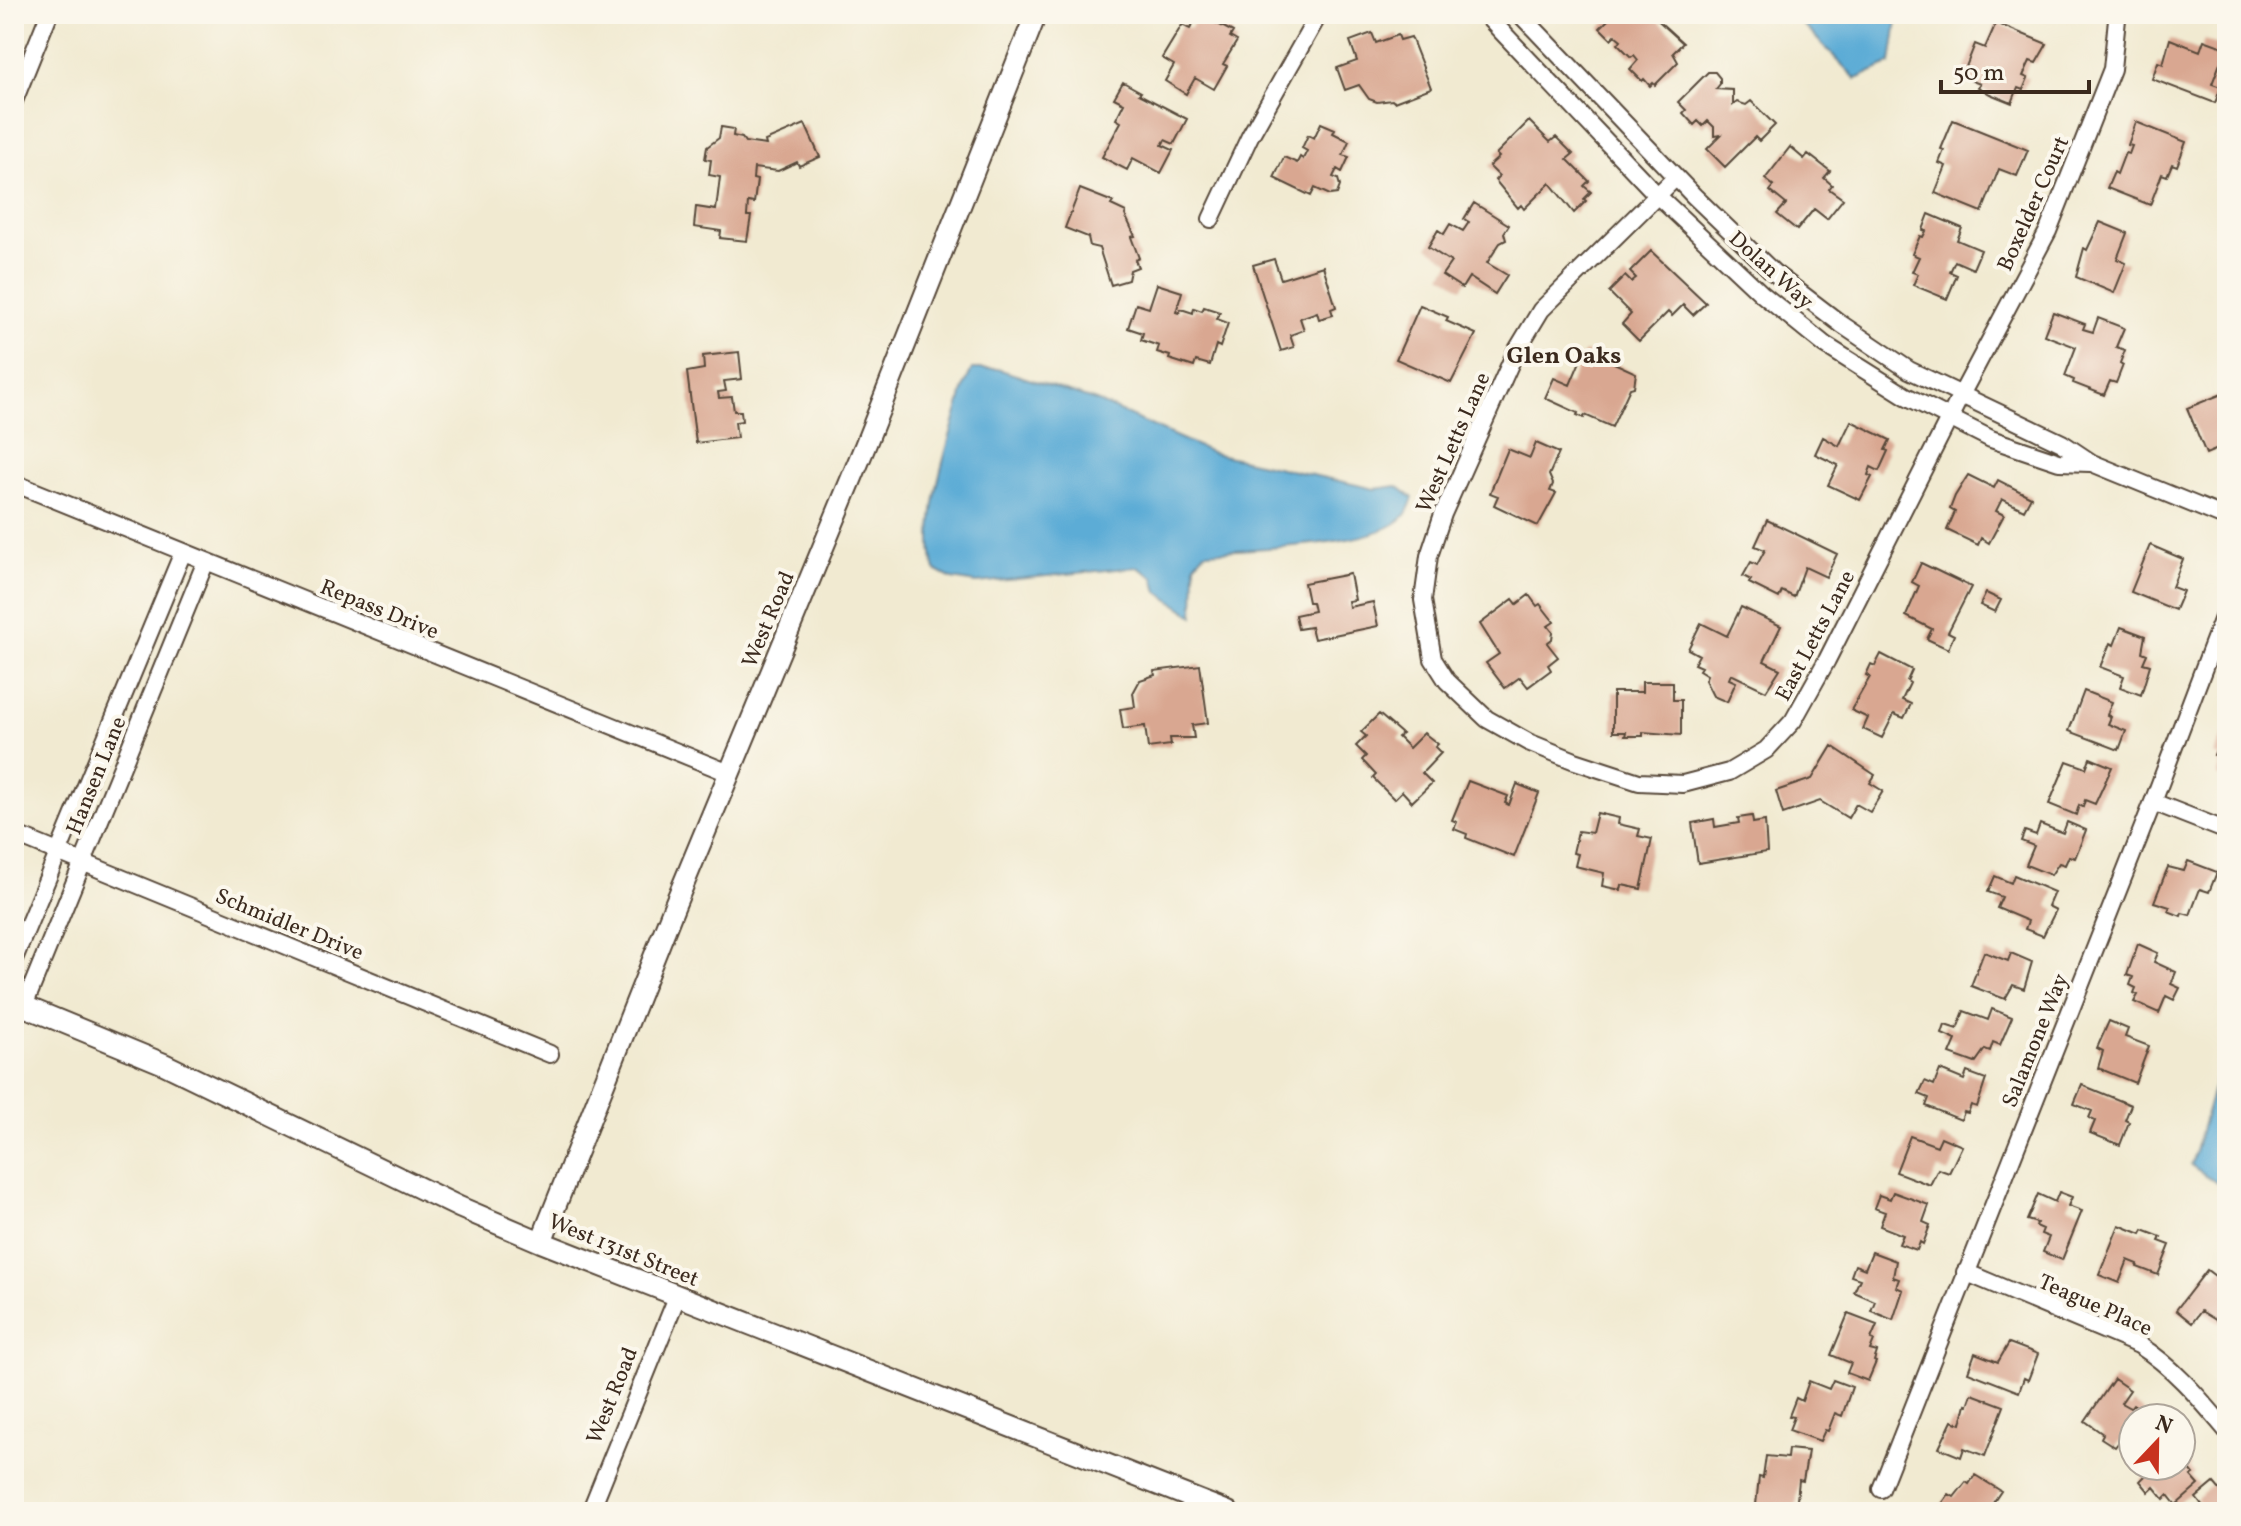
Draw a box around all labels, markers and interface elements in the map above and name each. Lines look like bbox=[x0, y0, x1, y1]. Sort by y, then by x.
scale bar bbox=[1941, 44, 2089, 94]
text: 50 m bbox=[1953, 57, 2005, 91]
street label: Boxelder Court bbox=[1991, 131, 2078, 276]
street label: Dolan Way bbox=[1721, 224, 1820, 317]
district label: Glen Oaks bbox=[1507, 340, 1621, 374]
street label: West Letts Lane bbox=[1409, 368, 1499, 518]
street label: East Letts Lane bbox=[1769, 565, 1864, 707]
street label: West Road bbox=[735, 567, 803, 673]
street label: Repass Drive bbox=[315, 572, 443, 648]
street label: Hansen Lane bbox=[60, 712, 135, 840]
street label: Schmidler Drive bbox=[210, 881, 368, 969]
street label: Salamone Way bbox=[1995, 969, 2077, 1113]
street label: West 131st Street bbox=[543, 1207, 703, 1296]
street label: Teague Place bbox=[2033, 1267, 2157, 1345]
street label: West Road bbox=[580, 1343, 647, 1449]
north arrow bbox=[2117, 1402, 2197, 1482]
text: N bbox=[2150, 1408, 2177, 1443]

